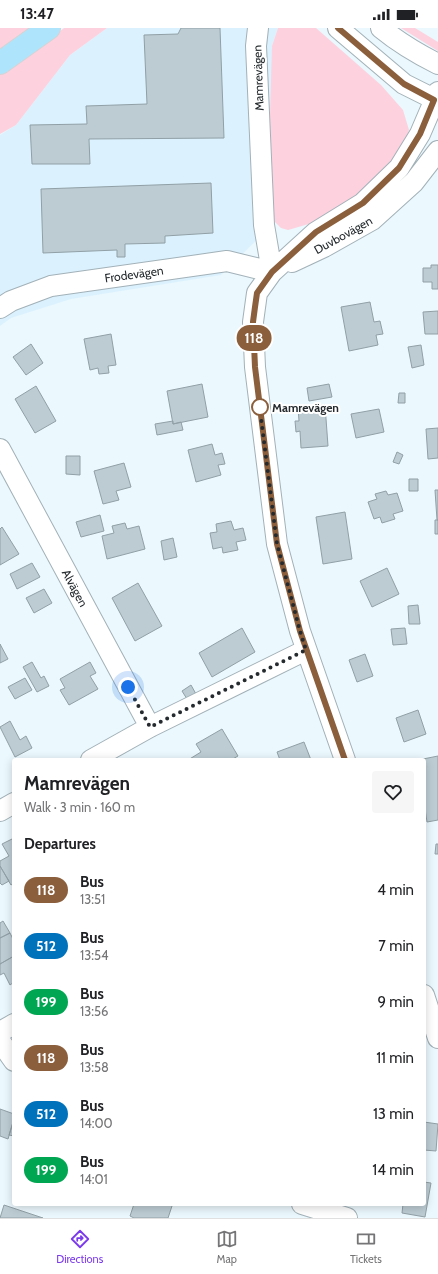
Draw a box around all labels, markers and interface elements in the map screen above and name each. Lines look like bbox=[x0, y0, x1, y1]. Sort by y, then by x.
text: 13:47 bbox=[20, 5, 54, 23]
street label: Mamrevägen bbox=[249, 44, 267, 111]
street label: Duvbovägen bbox=[311, 213, 375, 257]
street label: Frodevägen bbox=[104, 262, 165, 286]
line badge: 118 bbox=[231, 325, 277, 351]
text: 118 bbox=[245, 329, 263, 347]
marker: Mamrevägen bbox=[251, 398, 269, 416]
place label: Mamrevägen bbox=[272, 400, 339, 415]
street label: Alvägen bbox=[59, 567, 91, 610]
your location bbox=[118, 677, 138, 697]
button: heart bbox=[372, 771, 414, 813]
text: Mamrevägen bbox=[24, 772, 130, 795]
text: Walk · 3 min · 160 m bbox=[24, 799, 135, 815]
text: Departures bbox=[24, 835, 96, 853]
text: Bus bbox=[80, 873, 104, 891]
text: 118 bbox=[37, 881, 55, 899]
text: 4 min bbox=[377, 881, 414, 899]
text: 13:51 bbox=[80, 891, 105, 907]
text: Bus bbox=[80, 929, 104, 947]
text: 512 bbox=[36, 937, 56, 955]
text: 7 min bbox=[378, 937, 414, 955]
text: 13:54 bbox=[80, 947, 109, 963]
text: Bus bbox=[80, 985, 104, 1003]
text: 199 bbox=[36, 993, 56, 1011]
text: 9 min bbox=[377, 993, 414, 1011]
text: 13:56 bbox=[80, 1003, 108, 1019]
text: Bus bbox=[80, 1041, 104, 1059]
text: 118 bbox=[37, 1049, 55, 1067]
text: 11 min bbox=[376, 1049, 414, 1067]
text: 13:58 bbox=[80, 1059, 109, 1075]
text: Bus bbox=[80, 1097, 104, 1115]
text: 512 bbox=[36, 1105, 56, 1123]
text: 13 min bbox=[373, 1105, 414, 1123]
text: 14:00 bbox=[80, 1115, 113, 1131]
text: Bus bbox=[80, 1153, 104, 1171]
text: 199 bbox=[36, 1161, 56, 1179]
text: 14 min bbox=[372, 1161, 414, 1179]
text: 14:01 bbox=[80, 1171, 108, 1187]
tab: Directions bbox=[56, 1228, 103, 1266]
tab: Map bbox=[216, 1228, 238, 1266]
tab: Tickets bbox=[350, 1228, 382, 1266]

